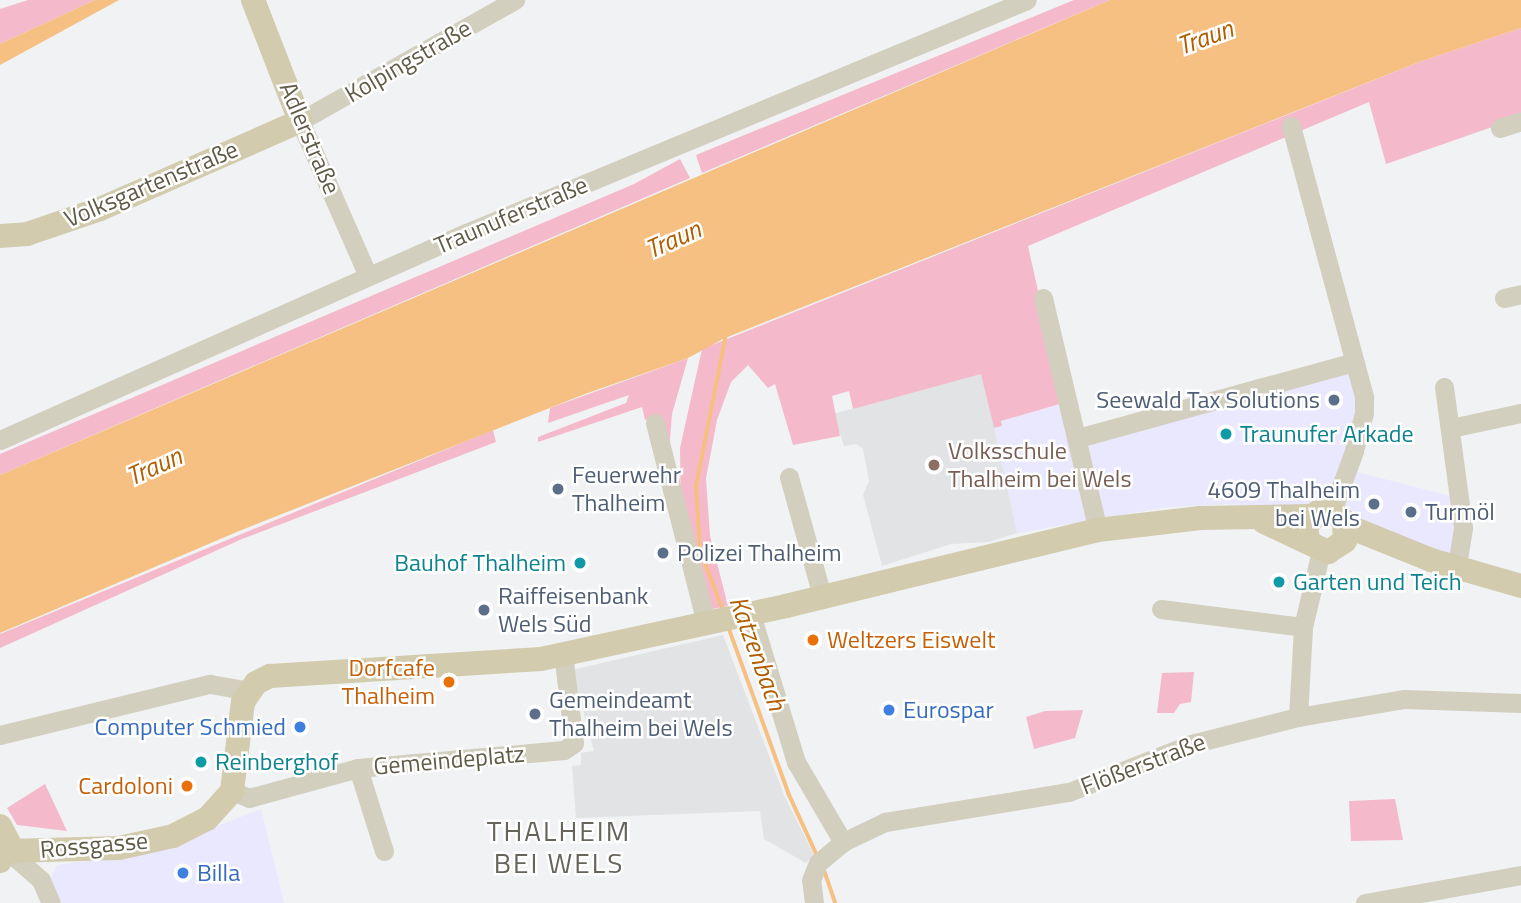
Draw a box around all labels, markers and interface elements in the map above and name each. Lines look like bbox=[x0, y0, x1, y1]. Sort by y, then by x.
street label: Kolpingstraße bbox=[340, 13, 476, 109]
water label: Traun bbox=[1173, 13, 1237, 61]
street label: Adlerstraße bbox=[274, 78, 346, 198]
street label: Volksgartenstraße bbox=[60, 134, 242, 234]
street label: Traunuferstraße bbox=[430, 170, 592, 260]
water label: Traun bbox=[641, 213, 705, 265]
place label: Seewald Tax Solutions bbox=[1096, 386, 1320, 414]
marker: Seewald Tax Solutions bbox=[1326, 392, 1342, 408]
place label: Traunufer Arkade bbox=[1240, 420, 1414, 448]
marker: Traunufer Arkade bbox=[1218, 426, 1234, 442]
place label: Volksschule Thalheim bei Wels bbox=[948, 437, 1132, 493]
water label: Traun bbox=[122, 440, 186, 492]
marker: Volksschule Thalheim bei Wels bbox=[926, 457, 942, 473]
place label: Feuerwehr Thalheim bbox=[572, 461, 681, 517]
place label: 4609 Thalheim bei Wels bbox=[1208, 476, 1360, 532]
marker: Feuerwehr Thalheim bbox=[550, 481, 566, 497]
marker: 4609 Thalheim bei Wels bbox=[1366, 496, 1382, 512]
place label: Turmöl bbox=[1425, 498, 1495, 526]
marker: Turmöl bbox=[1403, 504, 1419, 520]
place label: Polizei Thalheim bbox=[677, 539, 842, 567]
marker: Polizei Thalheim bbox=[655, 545, 671, 561]
place label: Bauhof Thalheim bbox=[394, 549, 566, 577]
marker: Bauhof Thalheim bbox=[572, 555, 588, 571]
place label: Garten und Teich bbox=[1293, 568, 1462, 596]
marker: Garten und Teich bbox=[1271, 574, 1287, 590]
place label: Raiffeisenbank Wels Süd bbox=[498, 582, 648, 638]
water label: Katzenbach bbox=[723, 592, 793, 714]
marker: Raiffeisenbank Wels Süd bbox=[476, 602, 492, 618]
place label: Weltzers Eiswelt bbox=[827, 626, 995, 654]
marker: Weltzers Eiswelt bbox=[805, 632, 821, 648]
place label: Dorfcafe Thalheim bbox=[342, 654, 435, 710]
marker: Dorfcafe Thalheim bbox=[441, 674, 457, 690]
place label: Gemeindeamt Thalheim bei Wels bbox=[549, 686, 733, 742]
place label: Eurospar bbox=[903, 696, 994, 724]
marker: Eurospar bbox=[881, 702, 897, 718]
marker: Gemeindeamt Thalheim bei Wels bbox=[527, 706, 543, 722]
place label: Computer Schmied bbox=[94, 713, 286, 741]
marker: Computer Schmied bbox=[292, 719, 308, 735]
street label: Flößerstraße bbox=[1077, 727, 1209, 801]
street label: Gemeindeplatz bbox=[372, 739, 526, 781]
place label: Reinberghof bbox=[215, 748, 339, 776]
marker: Reinberghof bbox=[193, 754, 209, 770]
place label: Cardoloni bbox=[78, 772, 173, 800]
marker: Cardoloni bbox=[179, 778, 195, 794]
district label: THALHEIM BEI WELS bbox=[488, 814, 630, 880]
street label: Rossgasse bbox=[39, 826, 149, 864]
place label: Billa bbox=[197, 859, 240, 887]
marker: Billa bbox=[175, 865, 191, 881]

